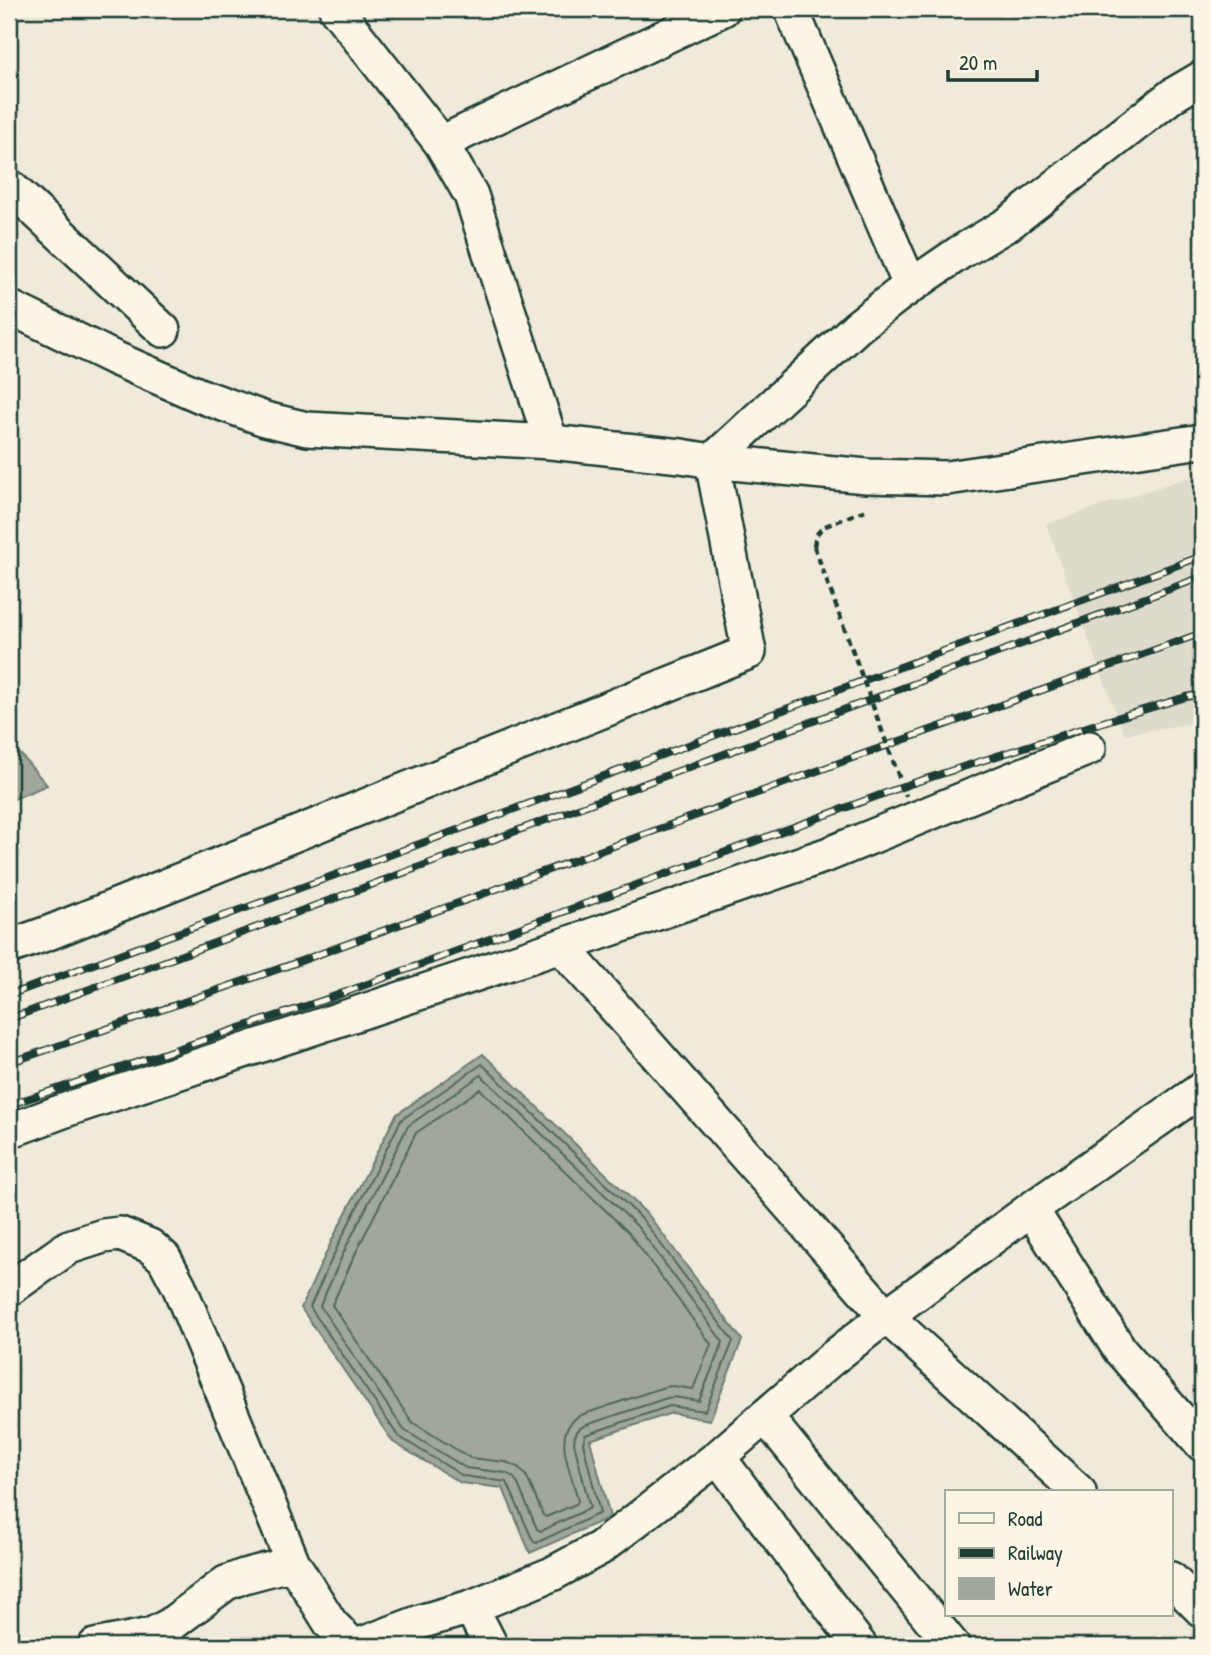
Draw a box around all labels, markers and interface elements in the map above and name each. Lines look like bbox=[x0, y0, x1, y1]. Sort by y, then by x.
scale bar bbox=[948, 38, 1038, 82]
text: 20 m bbox=[959, 48, 997, 77]
legend bbox=[945, 1490, 1172, 1616]
text: Road bbox=[1008, 1504, 1042, 1533]
text: Railway bbox=[1008, 1538, 1063, 1567]
text: Water bbox=[1008, 1574, 1053, 1603]

